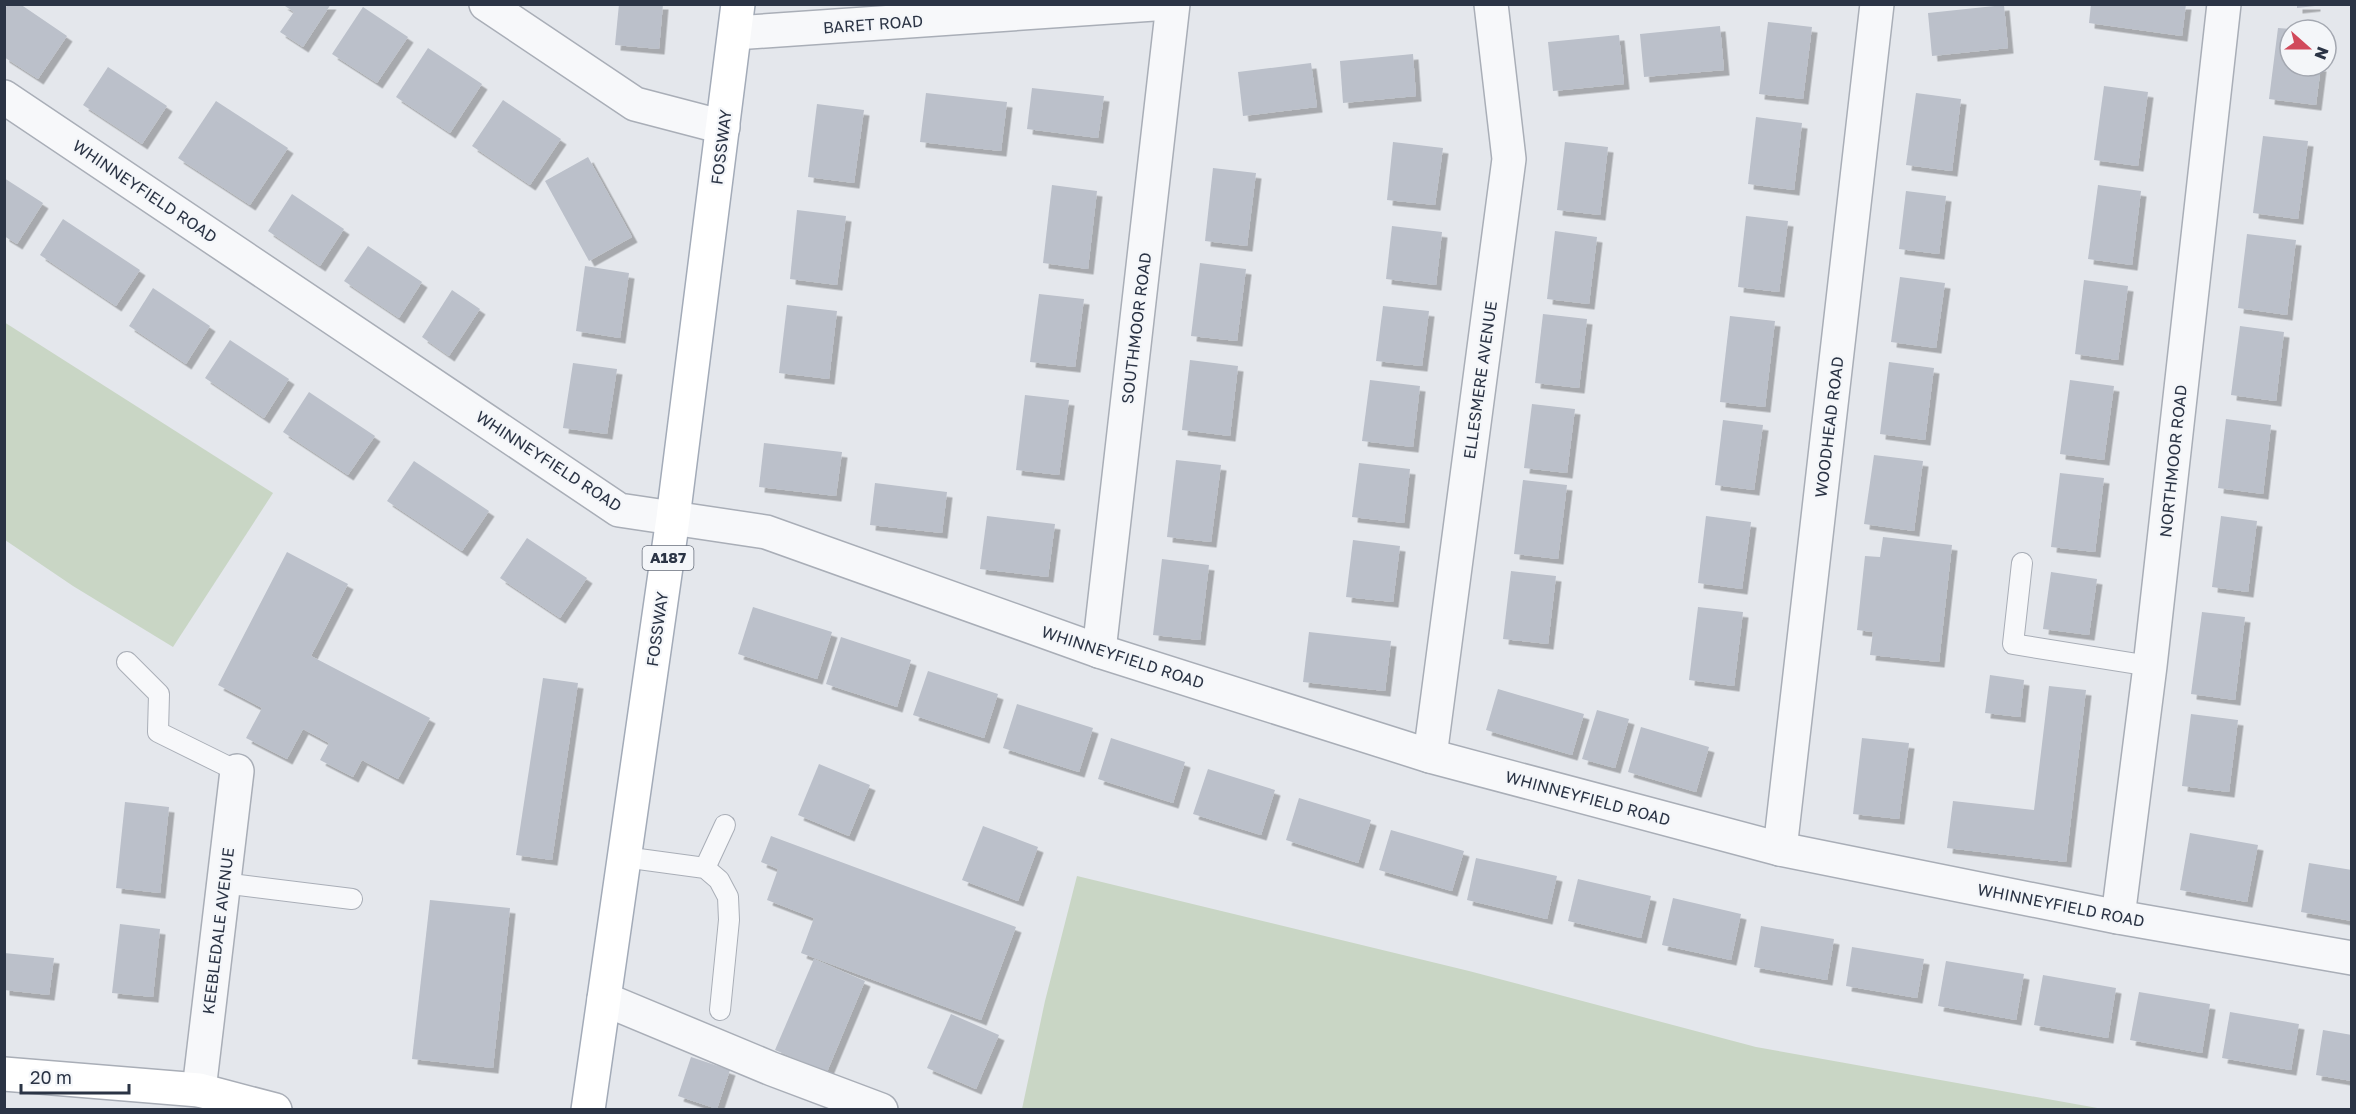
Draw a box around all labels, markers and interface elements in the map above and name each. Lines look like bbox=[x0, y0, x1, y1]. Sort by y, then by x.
street label: BARET ROAD bbox=[822, 11, 924, 37]
north arrow bbox=[2278, 18, 2338, 78]
text: N bbox=[2310, 44, 2334, 63]
street label: FOSSWAY bbox=[706, 108, 736, 186]
street label: WHINNEYFIELD ROAD bbox=[69, 135, 221, 247]
street label: SOUTHMOOR ROAD bbox=[1117, 251, 1155, 405]
street label: ELLESMERE AVENUE bbox=[1459, 300, 1501, 460]
street label: WOODHEAD ROAD bbox=[1810, 355, 1848, 499]
street label: NORTHMOOR ROAD bbox=[2155, 384, 2191, 538]
street label: WHINNEYFIELD ROAD bbox=[472, 406, 626, 516]
road number: A187 bbox=[642, 546, 694, 570]
street label: FOSSWAY bbox=[642, 590, 672, 668]
street label: WHINNEYFIELD ROAD bbox=[1039, 621, 1207, 693]
street label: WHINNEYFIELD ROAD bbox=[1503, 766, 1673, 830]
street label: KEEBLEDALE AVENUE bbox=[198, 846, 238, 1016]
street label: WHINNEYFIELD ROAD bbox=[1976, 879, 2146, 931]
scale bar bbox=[21, 1057, 129, 1095]
text: 20 m bbox=[30, 1066, 72, 1088]

